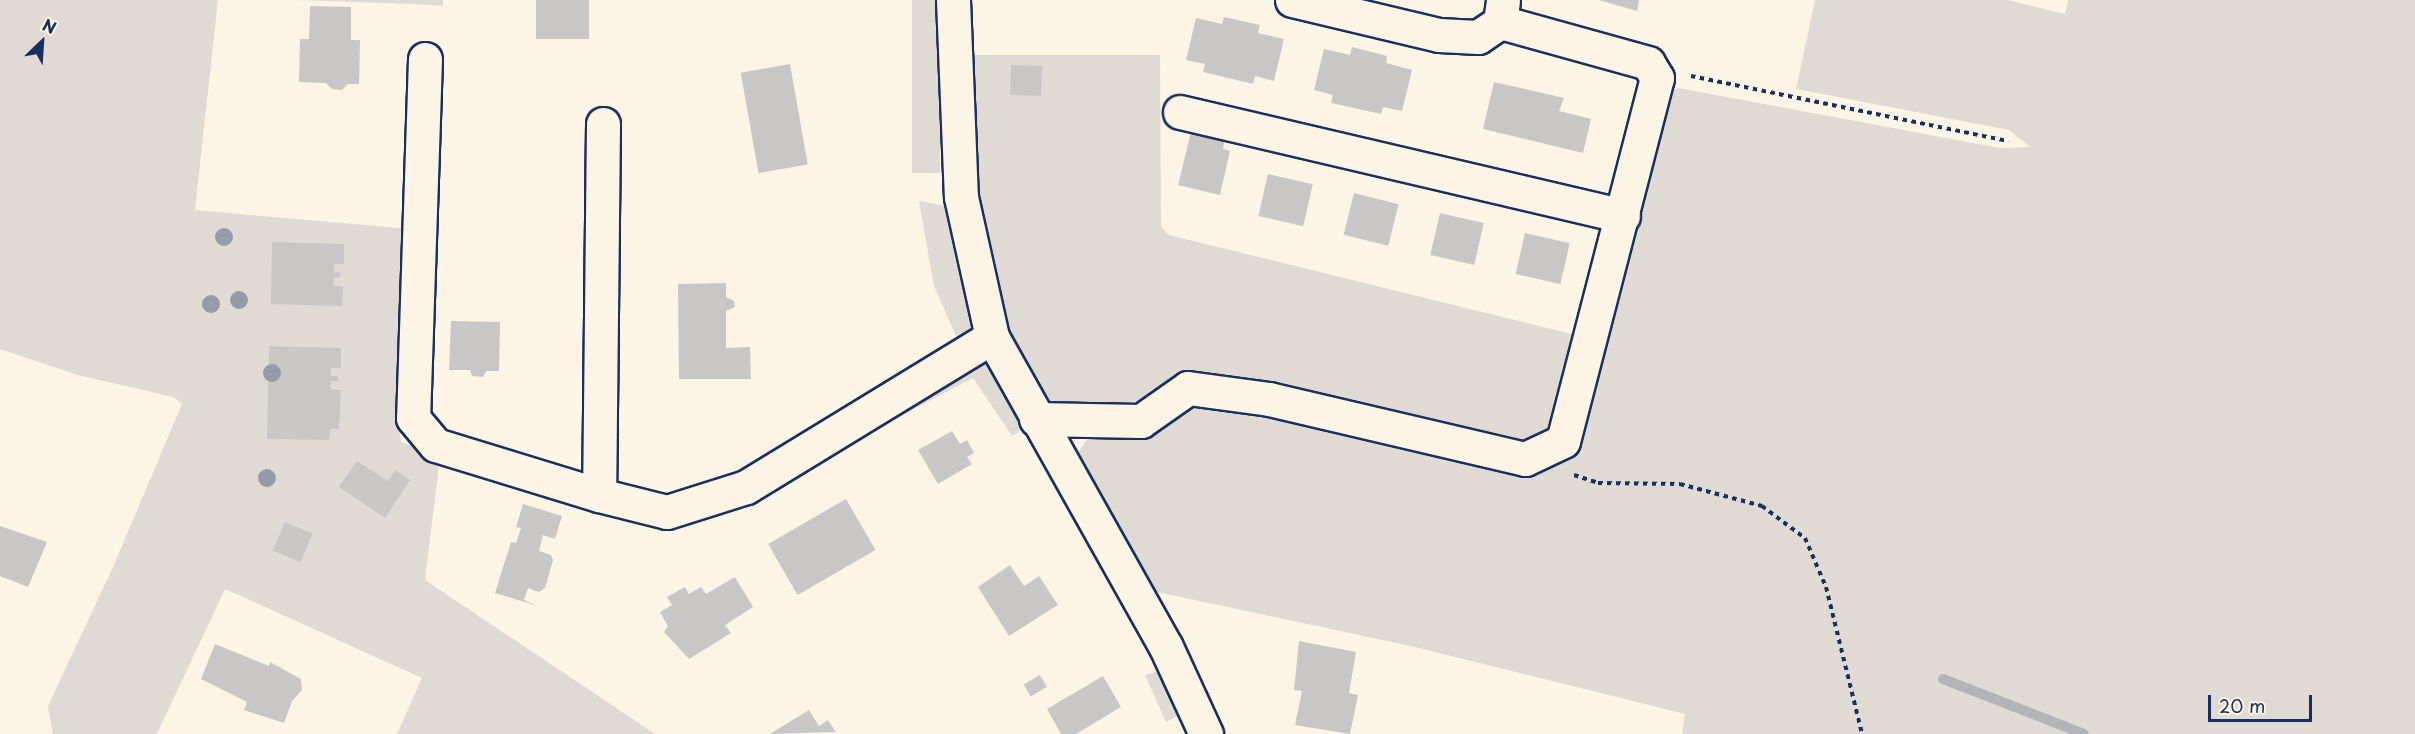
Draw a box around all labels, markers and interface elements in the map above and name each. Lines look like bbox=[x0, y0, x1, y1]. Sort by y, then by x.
north arrow bbox=[12, 12, 72, 72]
text: N bbox=[39, 12, 60, 39]
scale bar bbox=[2211, 683, 2314, 721]
text: 20 m bbox=[2219, 692, 2265, 719]

